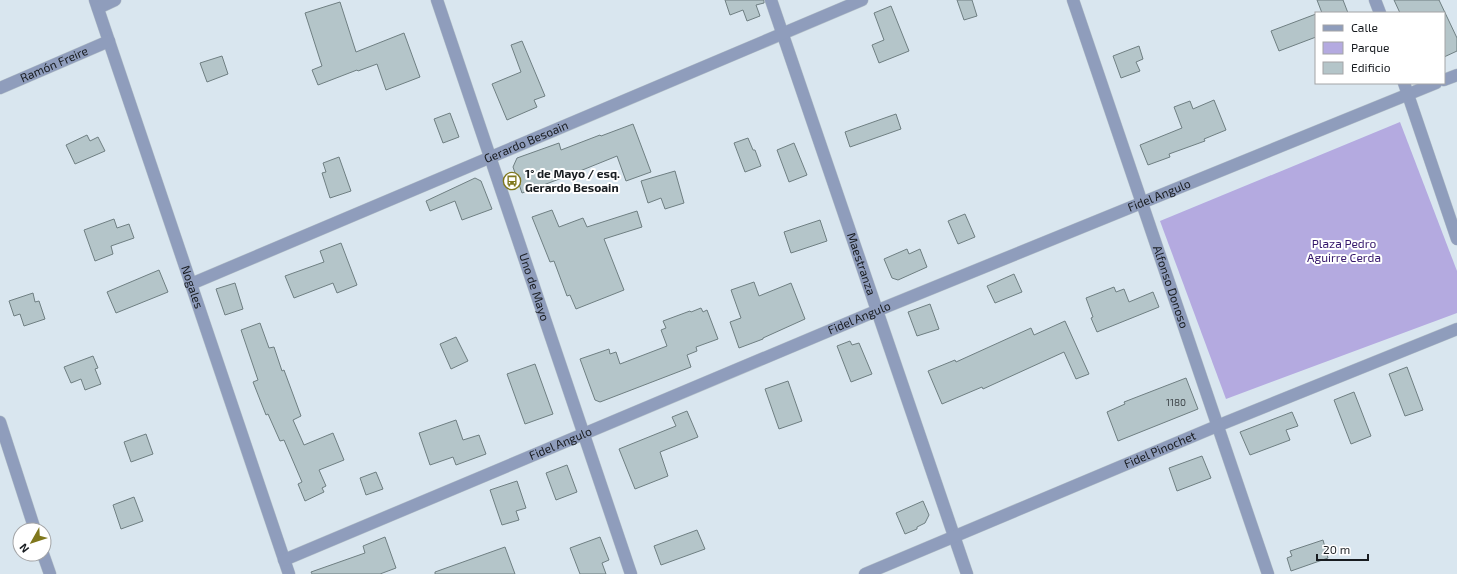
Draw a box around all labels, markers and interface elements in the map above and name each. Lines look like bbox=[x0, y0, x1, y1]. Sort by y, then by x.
legend bbox=[1315, 12, 1445, 84]
text: Calle bbox=[1351, 20, 1378, 34]
text: Parque bbox=[1351, 40, 1389, 54]
street label: Ramón Freire bbox=[18, 43, 90, 85]
text: Edificio bbox=[1351, 60, 1391, 74]
street label: Gerardo Besoain bbox=[482, 117, 570, 165]
place label: 1° de Mayo / esq. Gerardo Besoain bbox=[525, 166, 620, 194]
bus stop icon: 1° de Mayo / esq. Gerardo Besoain bbox=[502, 171, 522, 191]
street label: Fidel Angulo bbox=[1125, 176, 1193, 214]
street label: Maestranza bbox=[845, 231, 879, 297]
park label: Plaza Pedro Aguirre Cerda bbox=[1307, 236, 1381, 264]
street label: Alfonso Donoso bbox=[1151, 243, 1192, 330]
street label: Uno de Mayo bbox=[517, 251, 553, 323]
street label: Nogales bbox=[179, 263, 207, 310]
street label: Fidel Angulo bbox=[825, 298, 892, 337]
house number: 1180 bbox=[1166, 396, 1186, 408]
street label: Fidel Angulo bbox=[527, 423, 594, 462]
street label: Fidel Pinochet bbox=[1122, 428, 1198, 470]
north arrow bbox=[12, 522, 52, 562]
scale bar bbox=[1317, 536, 1368, 562]
text: N bbox=[16, 541, 31, 556]
text: 20 m bbox=[1323, 542, 1350, 556]

